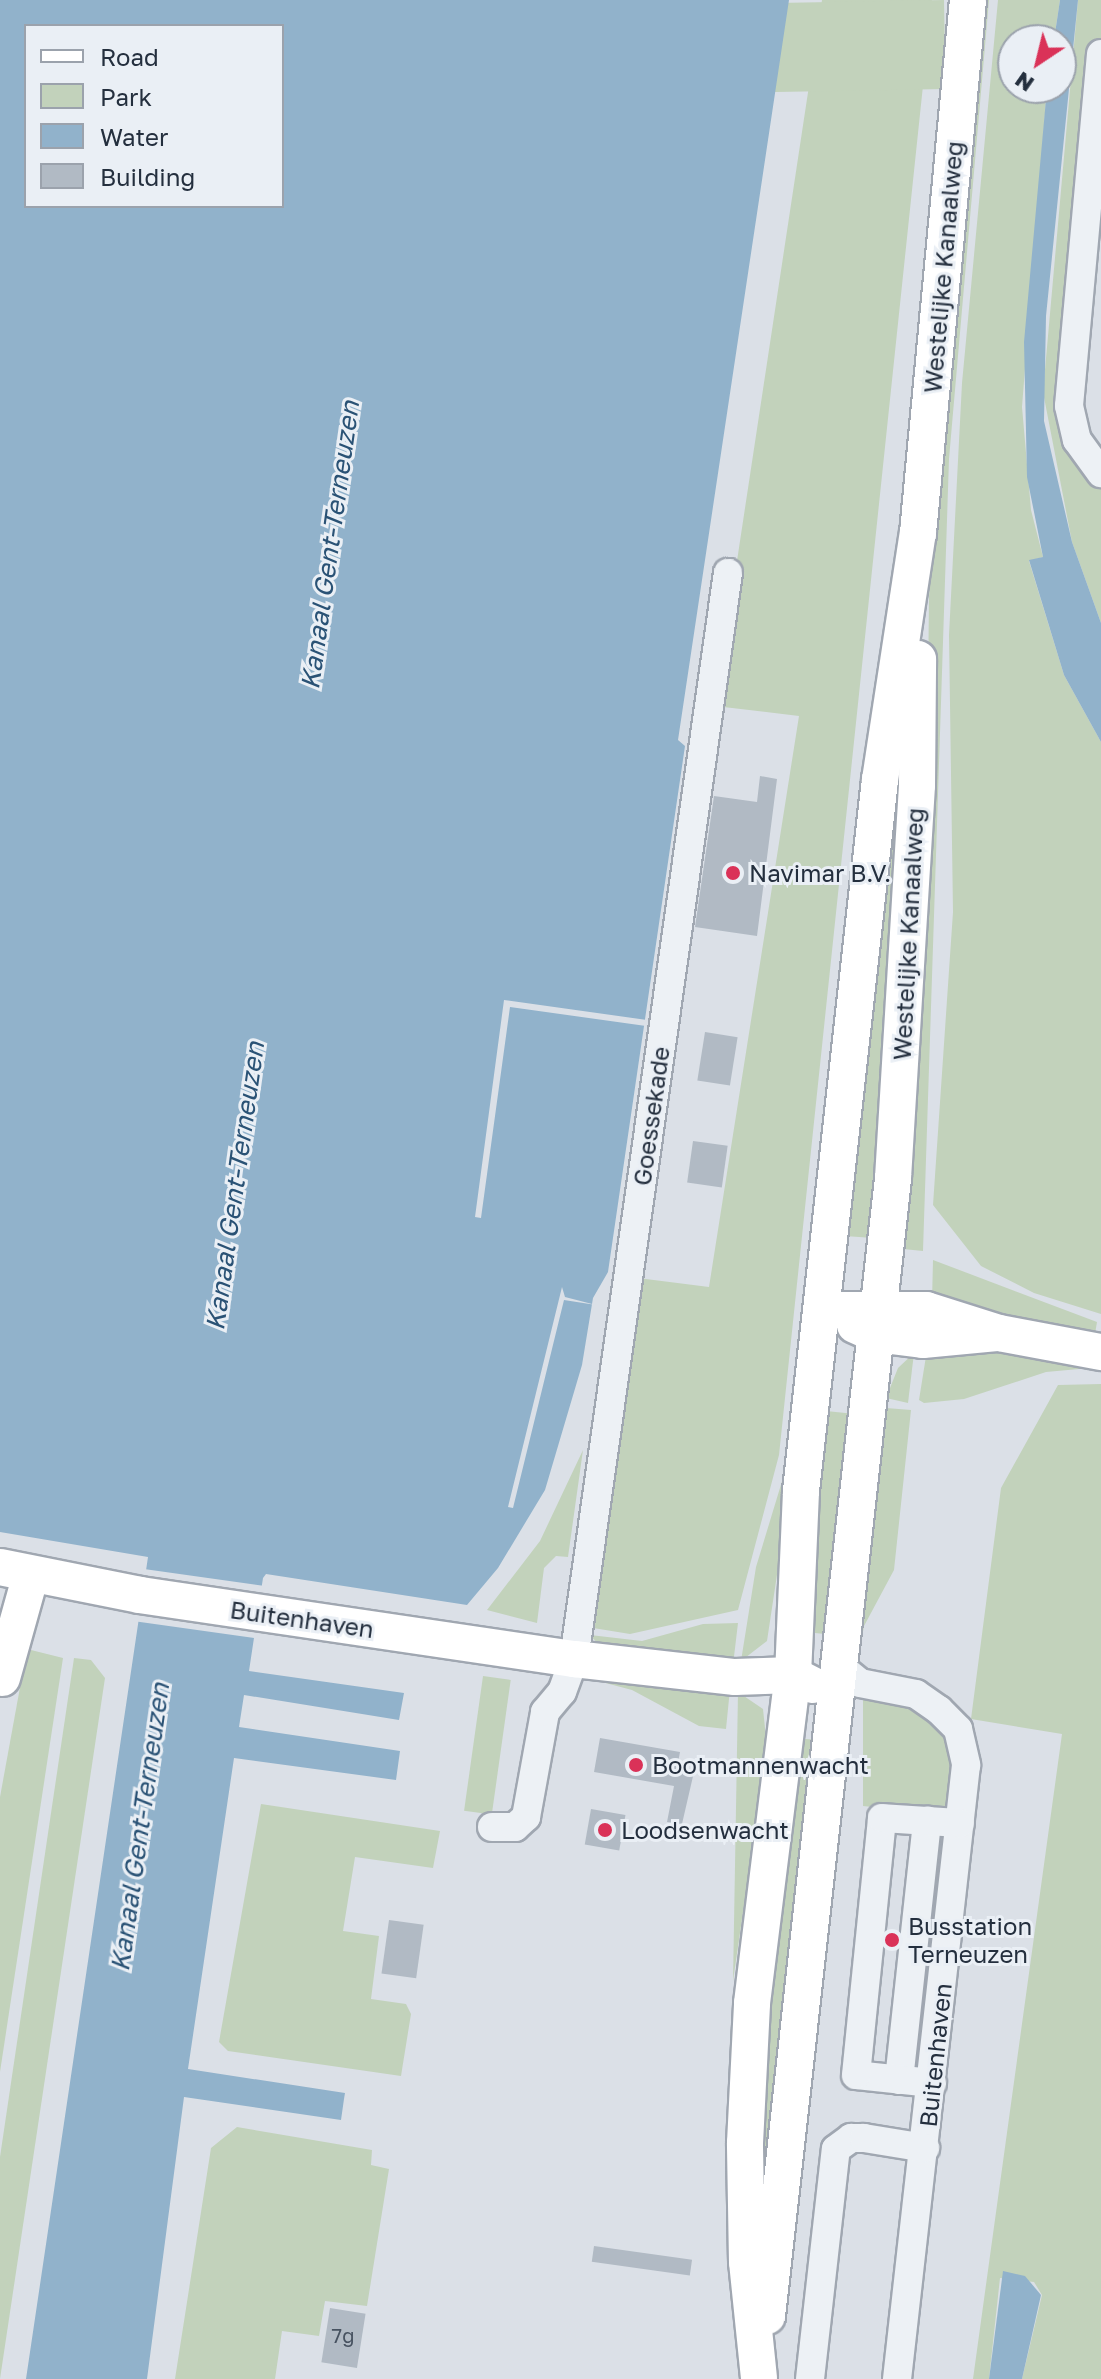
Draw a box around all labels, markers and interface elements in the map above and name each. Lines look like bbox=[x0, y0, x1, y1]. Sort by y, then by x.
legend bbox=[24, 24, 284, 208]
north arrow bbox=[997, 24, 1077, 104]
text: Road bbox=[100, 42, 159, 71]
text: N bbox=[1010, 67, 1039, 98]
text: Park bbox=[100, 82, 152, 111]
text: Water bbox=[100, 122, 168, 151]
street label: Westelijke Kanaalweg bbox=[918, 140, 968, 394]
text: Building bbox=[100, 162, 195, 191]
water label: Kanaal Gent-Terneuzen bbox=[294, 399, 366, 691]
street label: Westelijke Kanaalweg bbox=[887, 807, 929, 1061]
place label: Navimar B.V. bbox=[749, 859, 891, 887]
marker: Navimar B.V. bbox=[724, 864, 742, 882]
water label: Kanaal Gent-Terneuzen bbox=[199, 1040, 271, 1332]
street label: Goessekade bbox=[627, 1045, 675, 1187]
street label: Buitenhaven bbox=[228, 1595, 376, 1643]
water label: Kanaal Gent-Terneuzen bbox=[104, 1681, 176, 1973]
place label: Bootmannenwacht bbox=[652, 1751, 869, 1779]
marker: Bootmannenwacht bbox=[627, 1756, 645, 1774]
place label: Loodsenwacht bbox=[621, 1816, 789, 1844]
marker: Loodsenwacht bbox=[596, 1821, 614, 1839]
place label: Busstation Terneuzen bbox=[908, 1912, 1032, 1968]
marker: Busstation Terneuzen bbox=[883, 1931, 901, 1949]
street label: Buitenhaven bbox=[913, 1981, 957, 2129]
house number: 7g bbox=[332, 2323, 354, 2347]

